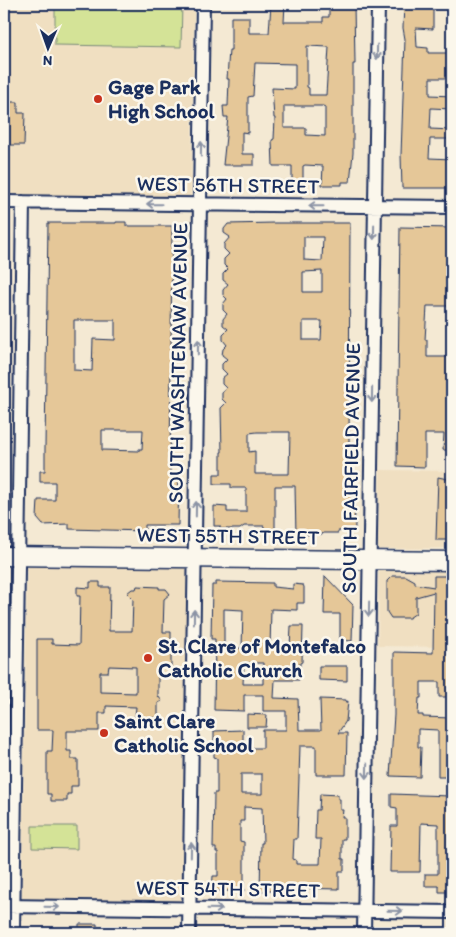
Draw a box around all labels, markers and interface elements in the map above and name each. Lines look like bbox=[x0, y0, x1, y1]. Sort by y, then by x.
north arrow bbox=[22, 22, 72, 72]
one-way arrow bbox=[372, 44, 382, 60]
text: N bbox=[43, 52, 53, 69]
place label: Gage Park High School bbox=[108, 74, 216, 124]
marker: Gage Park High School bbox=[92, 93, 104, 105]
one-way arrow bbox=[196, 142, 206, 158]
street label: WEST 56TH STREET bbox=[136, 170, 320, 199]
one-way arrow bbox=[146, 199, 162, 209]
one-way arrow bbox=[308, 201, 324, 210]
street label: SOUTH WASHTENAW AVENUE bbox=[163, 223, 192, 503]
one-way arrow bbox=[369, 224, 379, 240]
one-way arrow bbox=[193, 339, 203, 356]
street label: SOUTH FAIRFIELD AVENUE bbox=[336, 342, 365, 594]
one-way arrow bbox=[367, 386, 377, 403]
one-way arrow bbox=[191, 502, 201, 518]
street label: WEST 55TH STREET bbox=[136, 521, 320, 550]
one-way arrow bbox=[364, 600, 374, 616]
one-way arrow bbox=[189, 609, 199, 626]
place label: St. Clare of Montefalco Catholic Church bbox=[158, 633, 366, 682]
marker: St. Clare of Montefalco Catholic Church bbox=[142, 652, 154, 664]
place label: Saint Clare Catholic School bbox=[114, 708, 254, 757]
marker: Saint Clare Catholic School bbox=[98, 727, 110, 739]
one-way arrow bbox=[362, 763, 371, 779]
one-way arrow bbox=[186, 842, 195, 858]
street label: WEST 54TH STREET bbox=[136, 874, 321, 903]
one-way arrow bbox=[44, 902, 60, 912]
one-way arrow bbox=[206, 904, 223, 914]
one-way arrow bbox=[386, 906, 403, 916]

